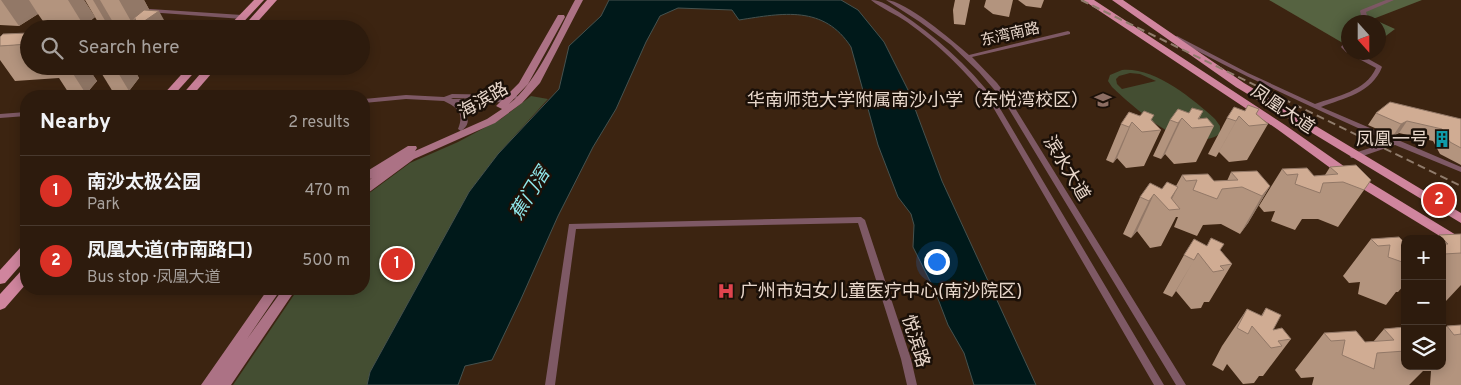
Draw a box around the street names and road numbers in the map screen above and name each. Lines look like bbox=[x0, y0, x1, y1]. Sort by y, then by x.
street label: 东湾南路 bbox=[979, 19, 1042, 51]
street label: 海滨路 bbox=[455, 78, 513, 125]
street label: 凤凰大道 bbox=[1246, 81, 1318, 140]
street label: 滨水大道 bbox=[1037, 132, 1094, 206]
street label: 悦滨路 bbox=[896, 312, 933, 371]

